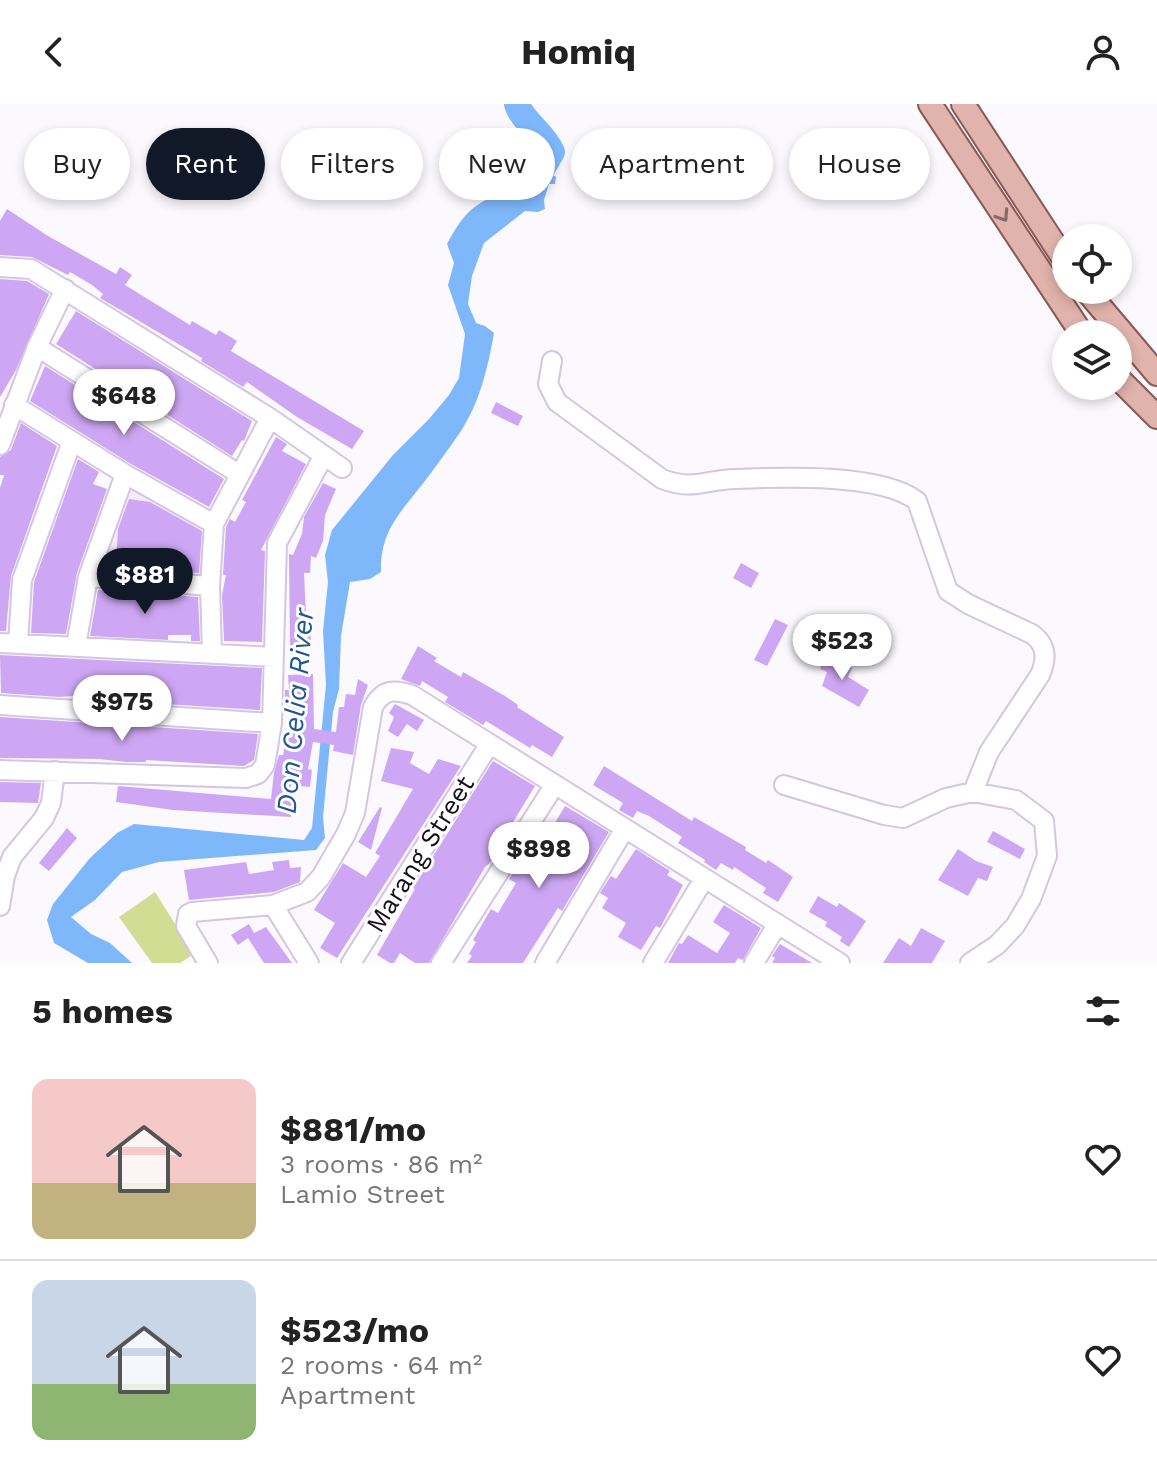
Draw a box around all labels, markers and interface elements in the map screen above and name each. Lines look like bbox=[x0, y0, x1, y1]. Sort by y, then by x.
icon: back bbox=[32, 30, 76, 74]
icon: person bbox=[1081, 30, 1125, 74]
text: Homiq bbox=[521, 31, 636, 73]
chip: Buy bbox=[24, 128, 130, 200]
chip: Rent bbox=[146, 128, 265, 200]
chip: Filters bbox=[281, 128, 423, 200]
chip: New bbox=[439, 128, 555, 200]
chip: Apartment bbox=[571, 128, 773, 200]
chip: House bbox=[789, 128, 930, 200]
one-way arrow bbox=[994, 208, 1009, 222]
map controls bbox=[1052, 224, 1132, 400]
button: locate bbox=[1052, 224, 1132, 304]
button: layers bbox=[1052, 320, 1132, 400]
pin: $648 bbox=[77, 369, 171, 437]
text: $648 bbox=[91, 380, 157, 410]
pin: $881 bbox=[98, 548, 192, 616]
text: $881 bbox=[115, 559, 175, 589]
water label: Don Celia River bbox=[270, 606, 321, 815]
pin: $523 bbox=[795, 614, 889, 682]
text: $523 bbox=[811, 625, 873, 655]
pin: $975 bbox=[75, 675, 169, 743]
text: $975 bbox=[91, 686, 153, 716]
street label: Marang Street bbox=[360, 770, 480, 938]
pin: $898 bbox=[492, 822, 586, 890]
text: $898 bbox=[506, 833, 572, 863]
icon: filters bbox=[1081, 989, 1125, 1033]
text: 5 homes bbox=[32, 991, 173, 1031]
text: $881/mo bbox=[280, 1109, 426, 1149]
icon: home bbox=[96, 1111, 192, 1207]
icon: heart bbox=[1081, 1137, 1125, 1181]
text: 3 rooms · 86 m² bbox=[280, 1149, 482, 1179]
text: Lamio Street bbox=[280, 1179, 445, 1209]
text: $523/mo bbox=[280, 1310, 429, 1350]
icon: home bbox=[96, 1312, 192, 1408]
icon: heart bbox=[1081, 1338, 1125, 1382]
text: 2 rooms · 64 m² bbox=[280, 1350, 482, 1380]
text: Apartment bbox=[280, 1380, 416, 1410]

